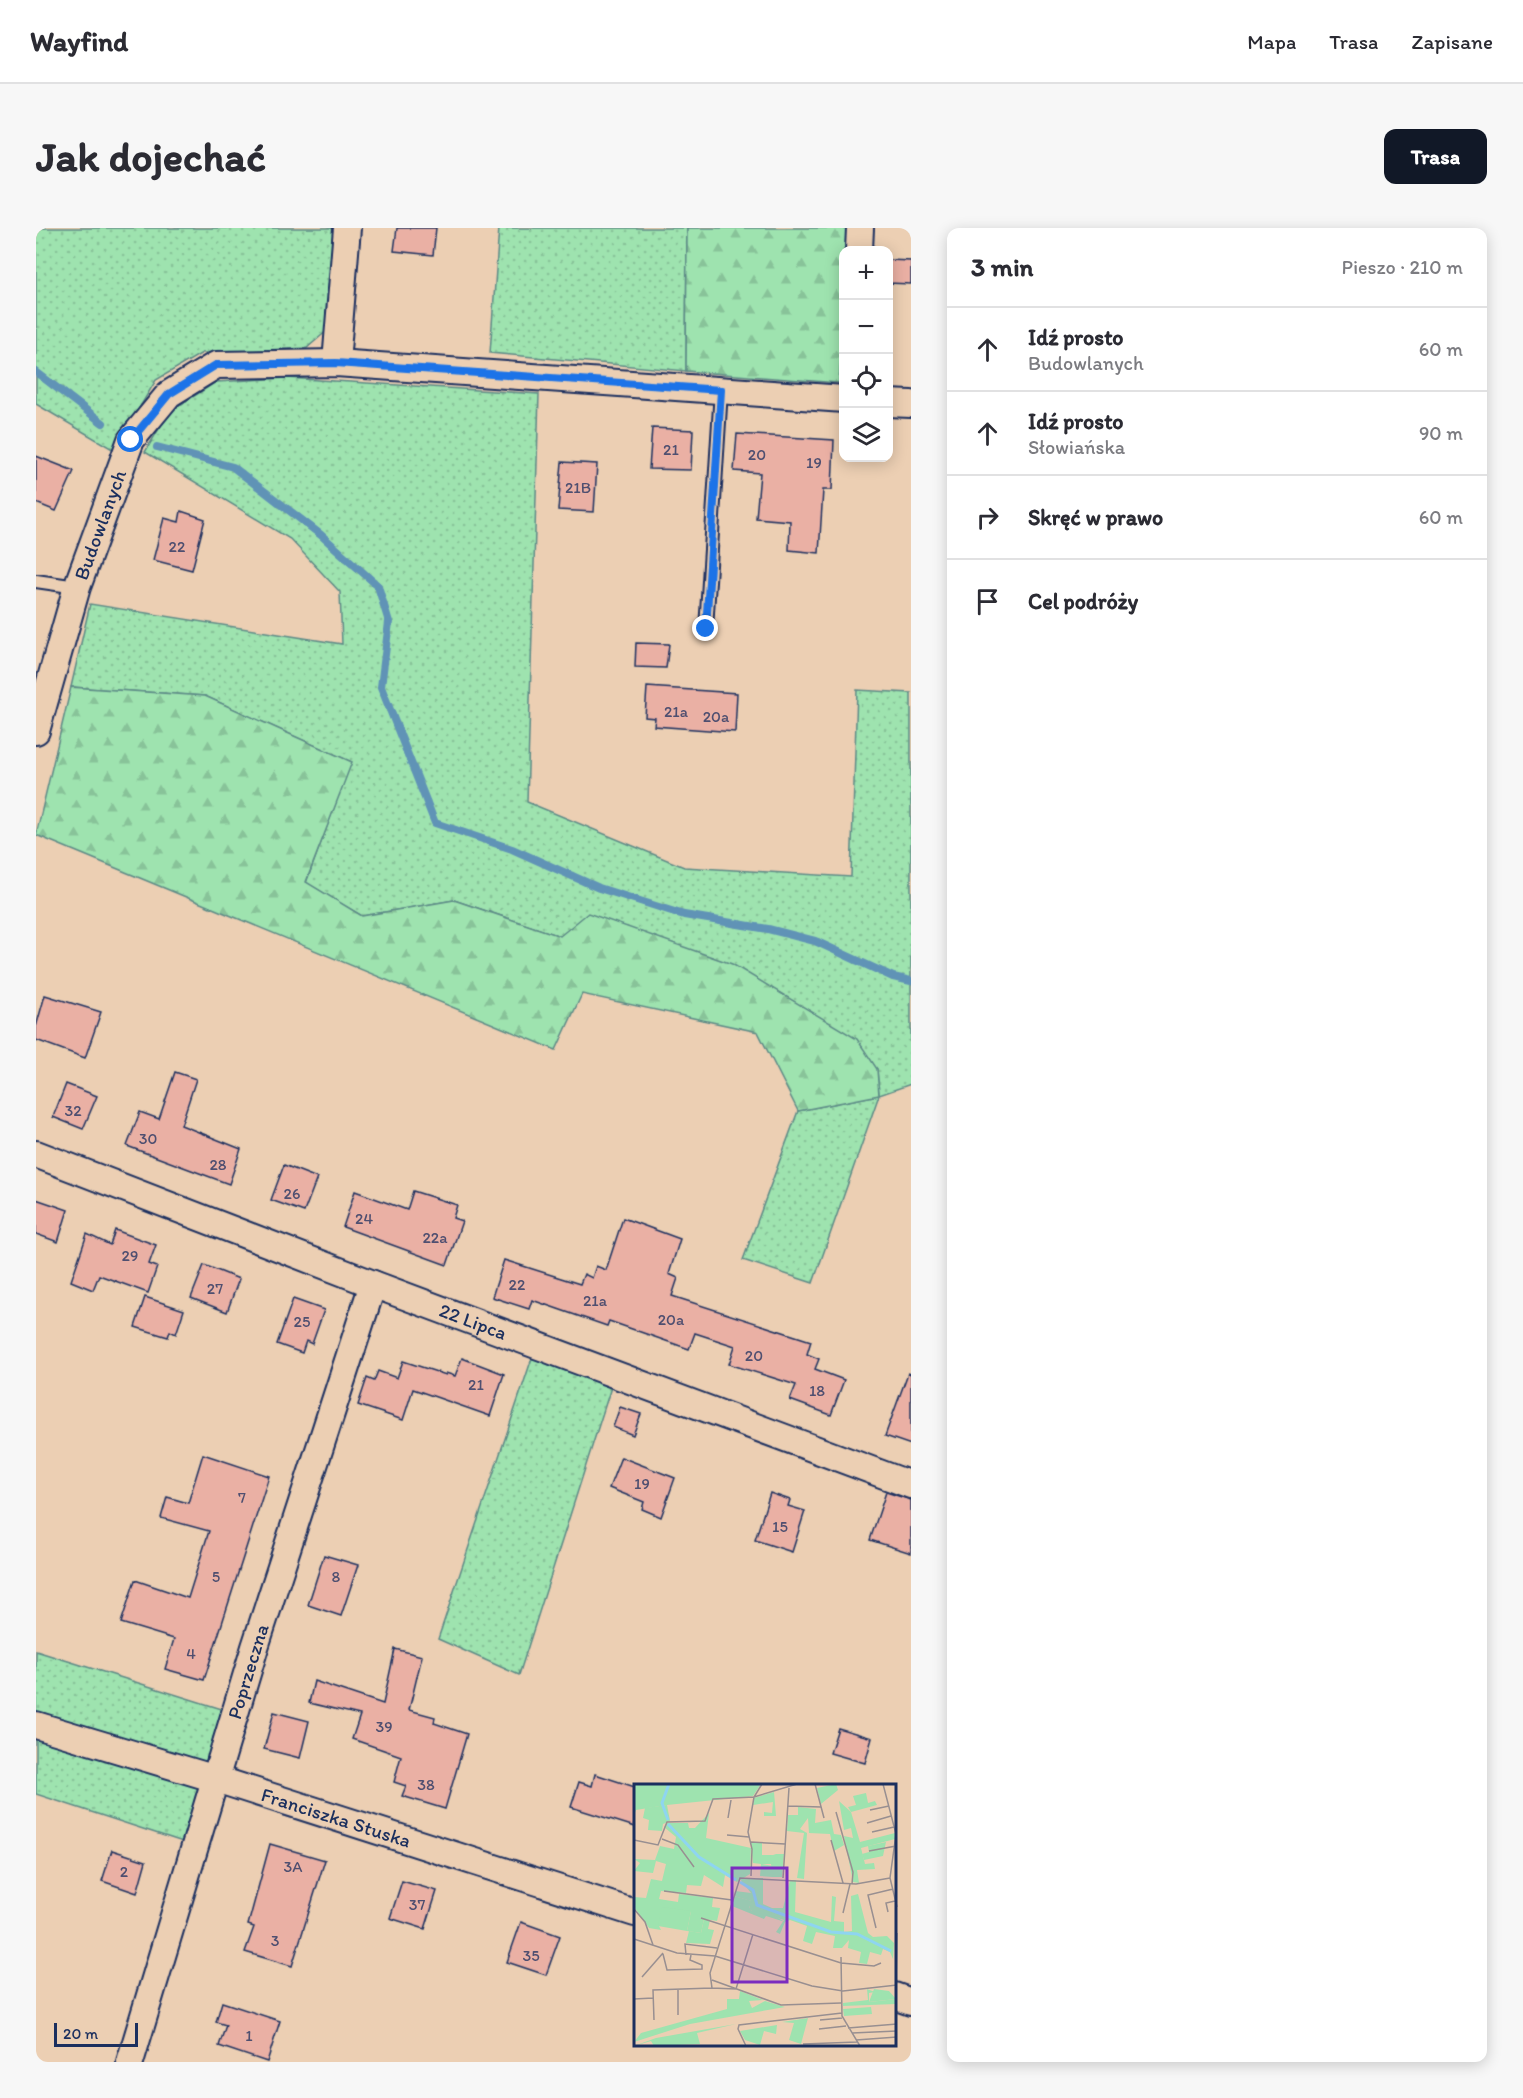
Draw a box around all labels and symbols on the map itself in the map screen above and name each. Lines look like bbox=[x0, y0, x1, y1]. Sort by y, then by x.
route start bbox=[117, 426, 143, 452]
house number: 21 bbox=[663, 440, 679, 459]
house number: 20 bbox=[748, 445, 766, 464]
house number: 19 bbox=[806, 453, 822, 472]
street label: Budowlanych bbox=[69, 466, 131, 583]
house number: 21B bbox=[565, 478, 591, 497]
house number: 22 bbox=[169, 537, 186, 556]
route end bbox=[692, 615, 718, 641]
house number: 21a bbox=[664, 702, 689, 721]
house number: 20a bbox=[703, 707, 730, 726]
house number: 32 bbox=[64, 1101, 82, 1120]
house number: 30 bbox=[139, 1129, 157, 1148]
house number: 28 bbox=[209, 1155, 227, 1174]
house number: 26 bbox=[284, 1184, 300, 1203]
house number: 24 bbox=[355, 1209, 373, 1228]
house number: 22a bbox=[422, 1228, 448, 1247]
house number: 29 bbox=[122, 1246, 138, 1265]
house number: 22 bbox=[509, 1275, 526, 1294]
house number: 27 bbox=[207, 1279, 223, 1298]
house number: 21a bbox=[583, 1291, 608, 1310]
street label: 22 Lipca bbox=[436, 1298, 510, 1345]
house number: 20a bbox=[658, 1310, 685, 1329]
house number: 25 bbox=[294, 1312, 310, 1331]
house number: 20 bbox=[745, 1346, 763, 1365]
house number: 21 bbox=[468, 1375, 484, 1394]
house number: 18 bbox=[809, 1381, 825, 1400]
house number: 19 bbox=[634, 1474, 650, 1493]
house number: 7 bbox=[238, 1488, 246, 1507]
house number: 15 bbox=[772, 1517, 788, 1536]
house number: 5 bbox=[212, 1567, 220, 1586]
house number: 8 bbox=[332, 1567, 341, 1586]
street label: Poprzeczna bbox=[222, 1620, 274, 1722]
house number: 4 bbox=[186, 1644, 196, 1663]
house number: 39 bbox=[375, 1717, 393, 1736]
house number: 38 bbox=[417, 1775, 435, 1794]
street label: Franciszka Stuska bbox=[258, 1782, 414, 1853]
inset map bbox=[634, 1784, 896, 2047]
house number: 3A bbox=[284, 1857, 302, 1876]
house number: 2 bbox=[120, 1862, 129, 1881]
house number: 37 bbox=[409, 1895, 425, 1914]
house number: 3 bbox=[271, 1931, 280, 1950]
house number: 35 bbox=[522, 1946, 540, 1965]
scale bar bbox=[54, 2020, 138, 2048]
house number: 1 bbox=[245, 2026, 253, 2045]

